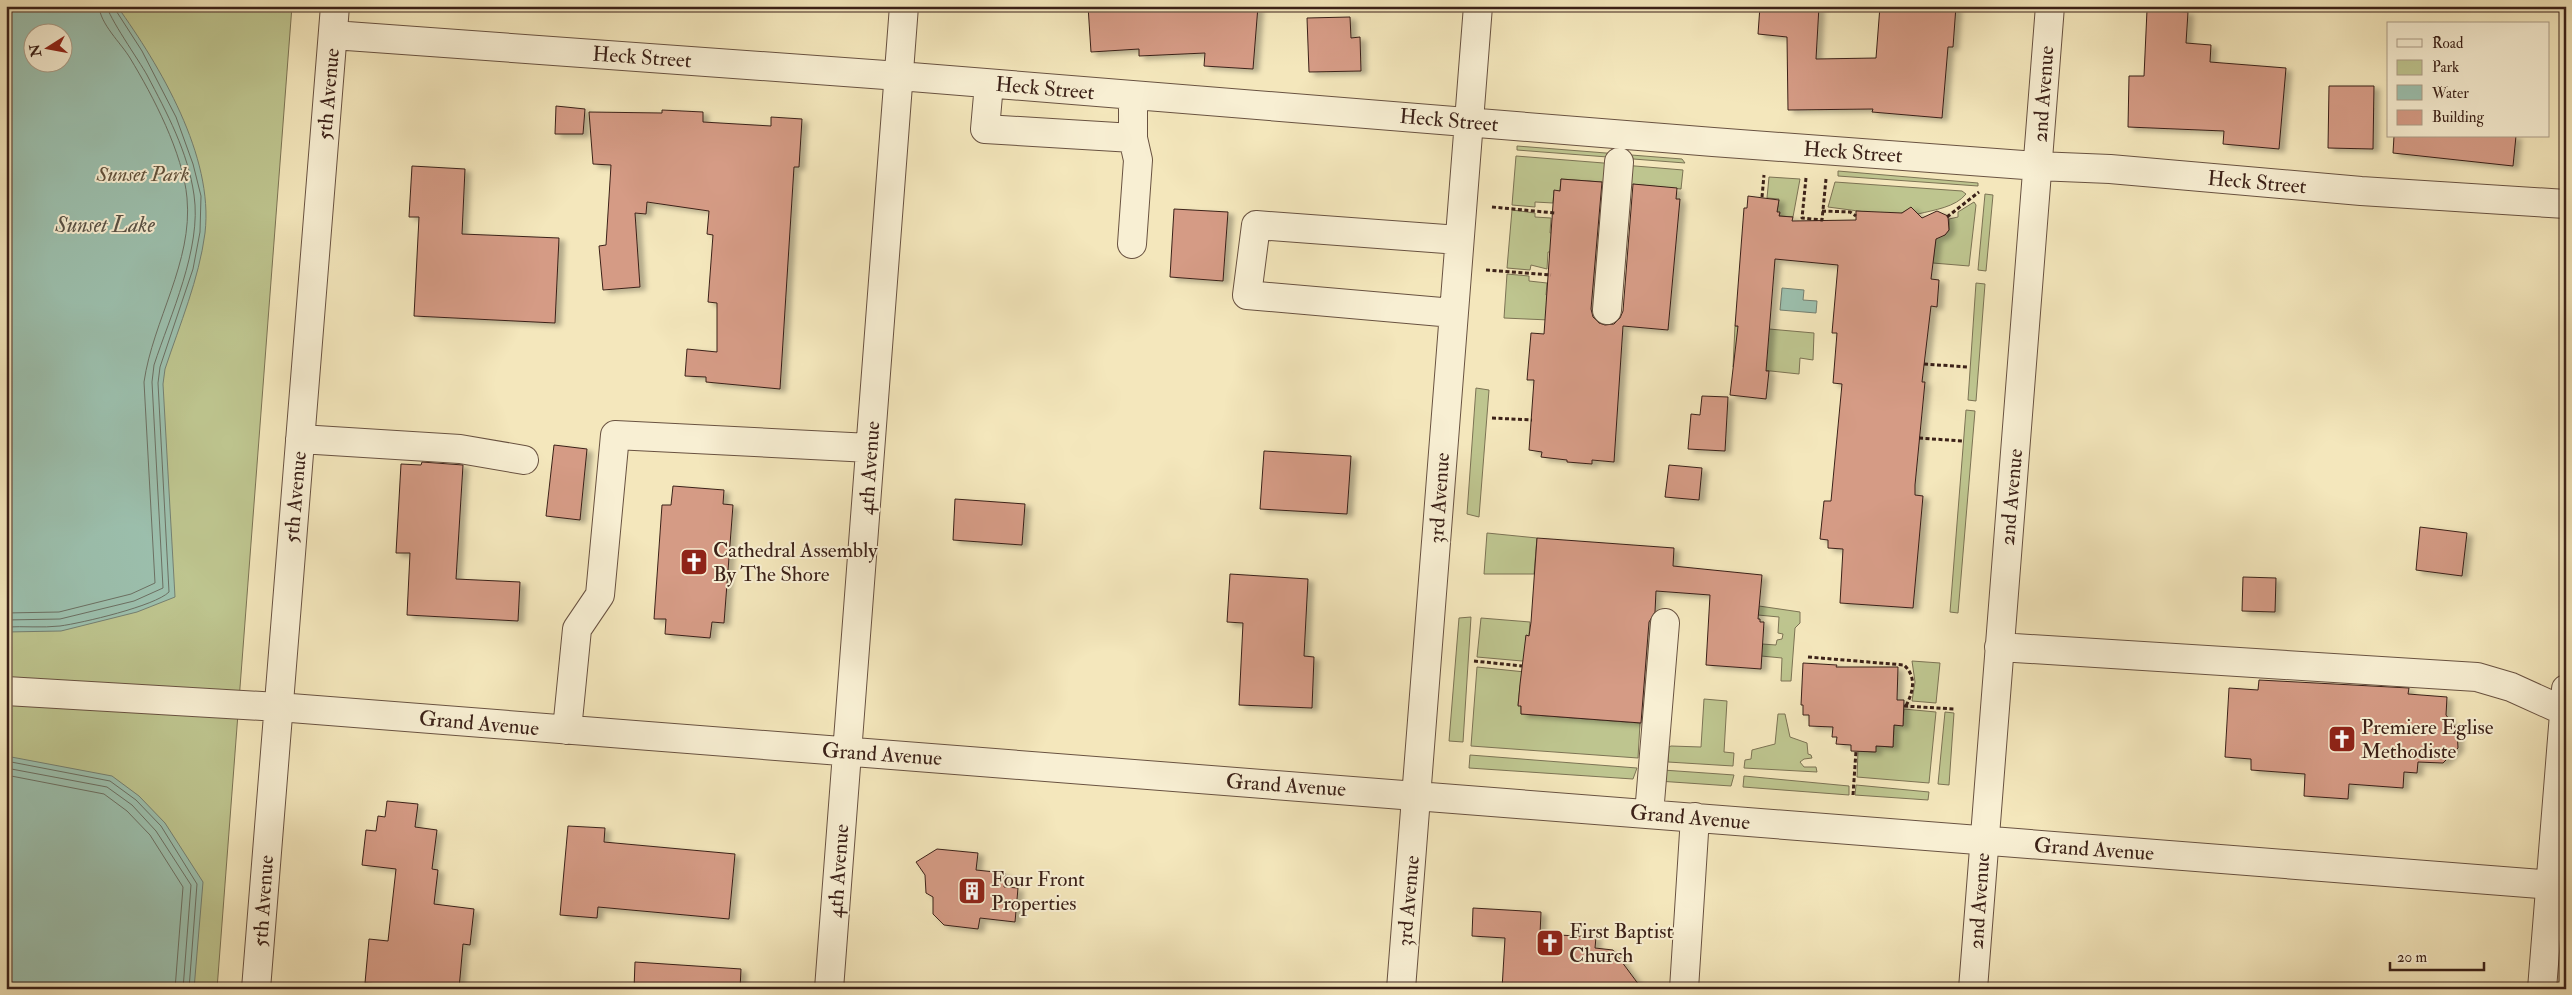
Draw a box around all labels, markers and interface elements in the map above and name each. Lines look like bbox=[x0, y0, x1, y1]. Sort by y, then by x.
north arrow bbox=[22, 22, 72, 72]
legend bbox=[2387, 22, 2550, 138]
text: Road bbox=[2432, 34, 2464, 53]
street label: Heck Street bbox=[591, 41, 693, 74]
text: N bbox=[26, 42, 45, 59]
street label: 2nd Avenue bbox=[2027, 45, 2060, 143]
street label: 5th Avenue bbox=[311, 47, 346, 141]
text: Park bbox=[2432, 58, 2459, 77]
street label: Heck Street bbox=[994, 71, 1096, 106]
text: Water bbox=[2431, 84, 2469, 103]
street label: Heck Street bbox=[1398, 103, 1500, 138]
text: Building bbox=[2432, 108, 2484, 127]
street label: Heck Street bbox=[1802, 136, 1904, 169]
park label: Sunset Park bbox=[96, 161, 189, 188]
street label: Heck Street bbox=[2206, 165, 2308, 200]
water label: Sunset Lake bbox=[54, 211, 155, 239]
street label: 4th Avenue bbox=[853, 420, 886, 516]
street label: 2nd Avenue bbox=[1994, 447, 2029, 547]
street label: 5th Avenue bbox=[278, 450, 313, 544]
street label: 3rd Avenue bbox=[1423, 451, 1456, 545]
place label: Cathedral Assembly By The Shore bbox=[713, 537, 878, 588]
church icon: Cathedral Assembly By The Shore bbox=[679, 547, 709, 577]
street label: Grand Avenue bbox=[418, 705, 540, 742]
place label: Premiere Eglise Methodiste bbox=[2361, 714, 2494, 765]
church icon: Premiere Eglise Methodiste bbox=[2327, 724, 2357, 754]
street label: Grand Avenue bbox=[821, 737, 943, 772]
street label: Grand Avenue bbox=[1225, 768, 1347, 803]
street label: Grand Avenue bbox=[1629, 799, 1751, 836]
street label: 4th Avenue bbox=[822, 823, 855, 919]
street label: Grand Avenue bbox=[2033, 832, 2155, 867]
street label: 2nd Avenue bbox=[1963, 852, 1996, 950]
street label: 5th Avenue bbox=[247, 854, 280, 948]
street label: 3rd Avenue bbox=[1391, 854, 1426, 948]
place label: Four Front Properties bbox=[991, 866, 1085, 917]
building icon: Four Front Properties bbox=[957, 876, 987, 906]
place label: First Baptist Church bbox=[1569, 918, 1673, 969]
church icon: First Baptist Church bbox=[1535, 928, 1565, 958]
scale bar bbox=[2390, 940, 2483, 972]
text: 20 m bbox=[2397, 948, 2427, 967]

